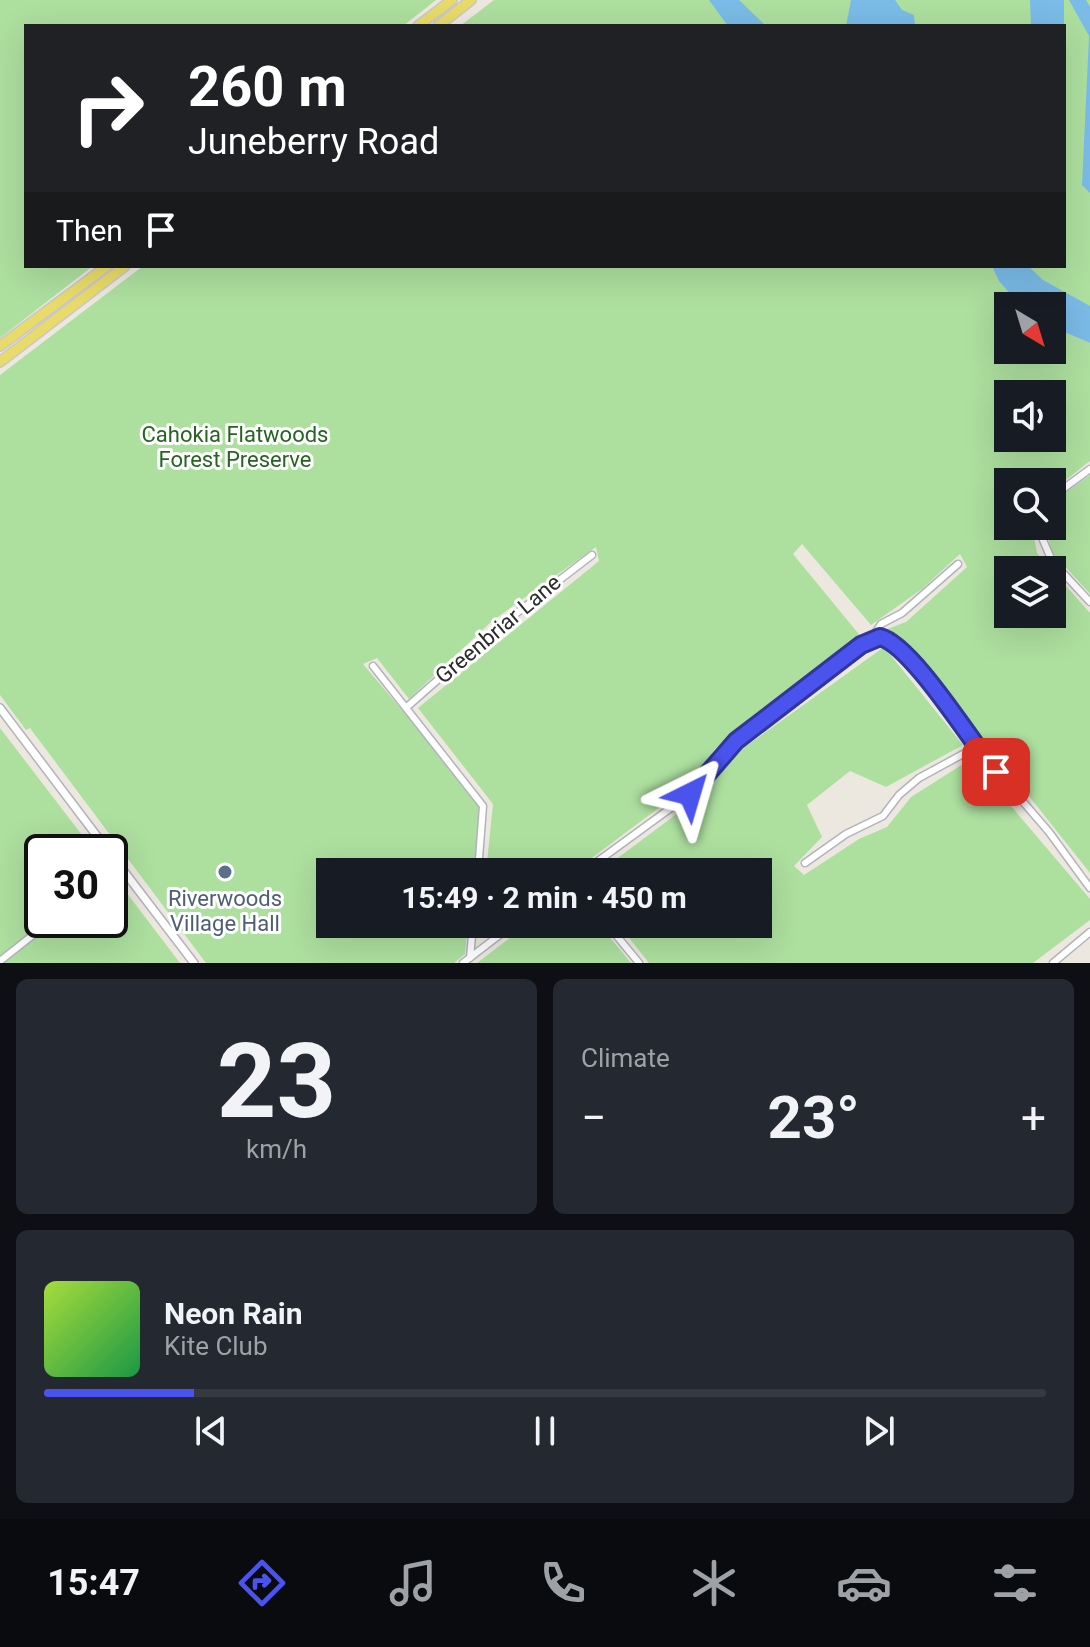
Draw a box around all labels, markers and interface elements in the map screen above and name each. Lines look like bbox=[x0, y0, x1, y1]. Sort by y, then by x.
text: 260 m bbox=[188, 54, 347, 120]
icon: right bbox=[56, 56, 160, 160]
text: Juneberry Road bbox=[188, 121, 439, 163]
icon: arrive bbox=[139, 208, 183, 252]
text: Then bbox=[56, 213, 123, 248]
north arrow bbox=[994, 292, 1066, 364]
map controls bbox=[994, 292, 1066, 628]
button: sound bbox=[994, 380, 1066, 452]
park label: Cahokia Flatwoods Forest Preserve bbox=[142, 422, 328, 472]
button: search bbox=[994, 468, 1066, 540]
button: layers bbox=[994, 556, 1066, 628]
street label: Greenbriar Lane bbox=[430, 569, 566, 689]
pin bbox=[962, 738, 1030, 806]
icon: arrive bbox=[974, 750, 1018, 794]
position arrow bbox=[648, 752, 732, 836]
speed limit sign: 30 bbox=[24, 834, 128, 938]
marker: Riverwoods Village Hall bbox=[216, 863, 234, 881]
text: 15:49 · 2 min · 450 m bbox=[401, 880, 687, 915]
place label: Riverwoods Village Hall bbox=[168, 886, 282, 936]
text: 23 bbox=[217, 1021, 336, 1142]
text: Climate bbox=[581, 1043, 670, 1073]
text: 23° bbox=[767, 1082, 860, 1153]
text: − bbox=[581, 1092, 606, 1144]
text: + bbox=[1021, 1092, 1046, 1144]
text: km/h bbox=[246, 1134, 307, 1164]
text: Neon Rain bbox=[164, 1296, 303, 1331]
text: Kite Club bbox=[164, 1331, 268, 1361]
icon: previous bbox=[189, 1409, 233, 1453]
icon: pause bbox=[523, 1409, 567, 1453]
icon: next bbox=[857, 1409, 901, 1453]
icon: directions bbox=[234, 1555, 290, 1611]
icon: music bbox=[385, 1555, 441, 1611]
icon: phone bbox=[535, 1555, 591, 1611]
icon: climate bbox=[686, 1555, 742, 1611]
icon: car bbox=[836, 1555, 892, 1611]
icon: filters bbox=[987, 1555, 1043, 1611]
text: 15:47 bbox=[47, 1562, 140, 1604]

